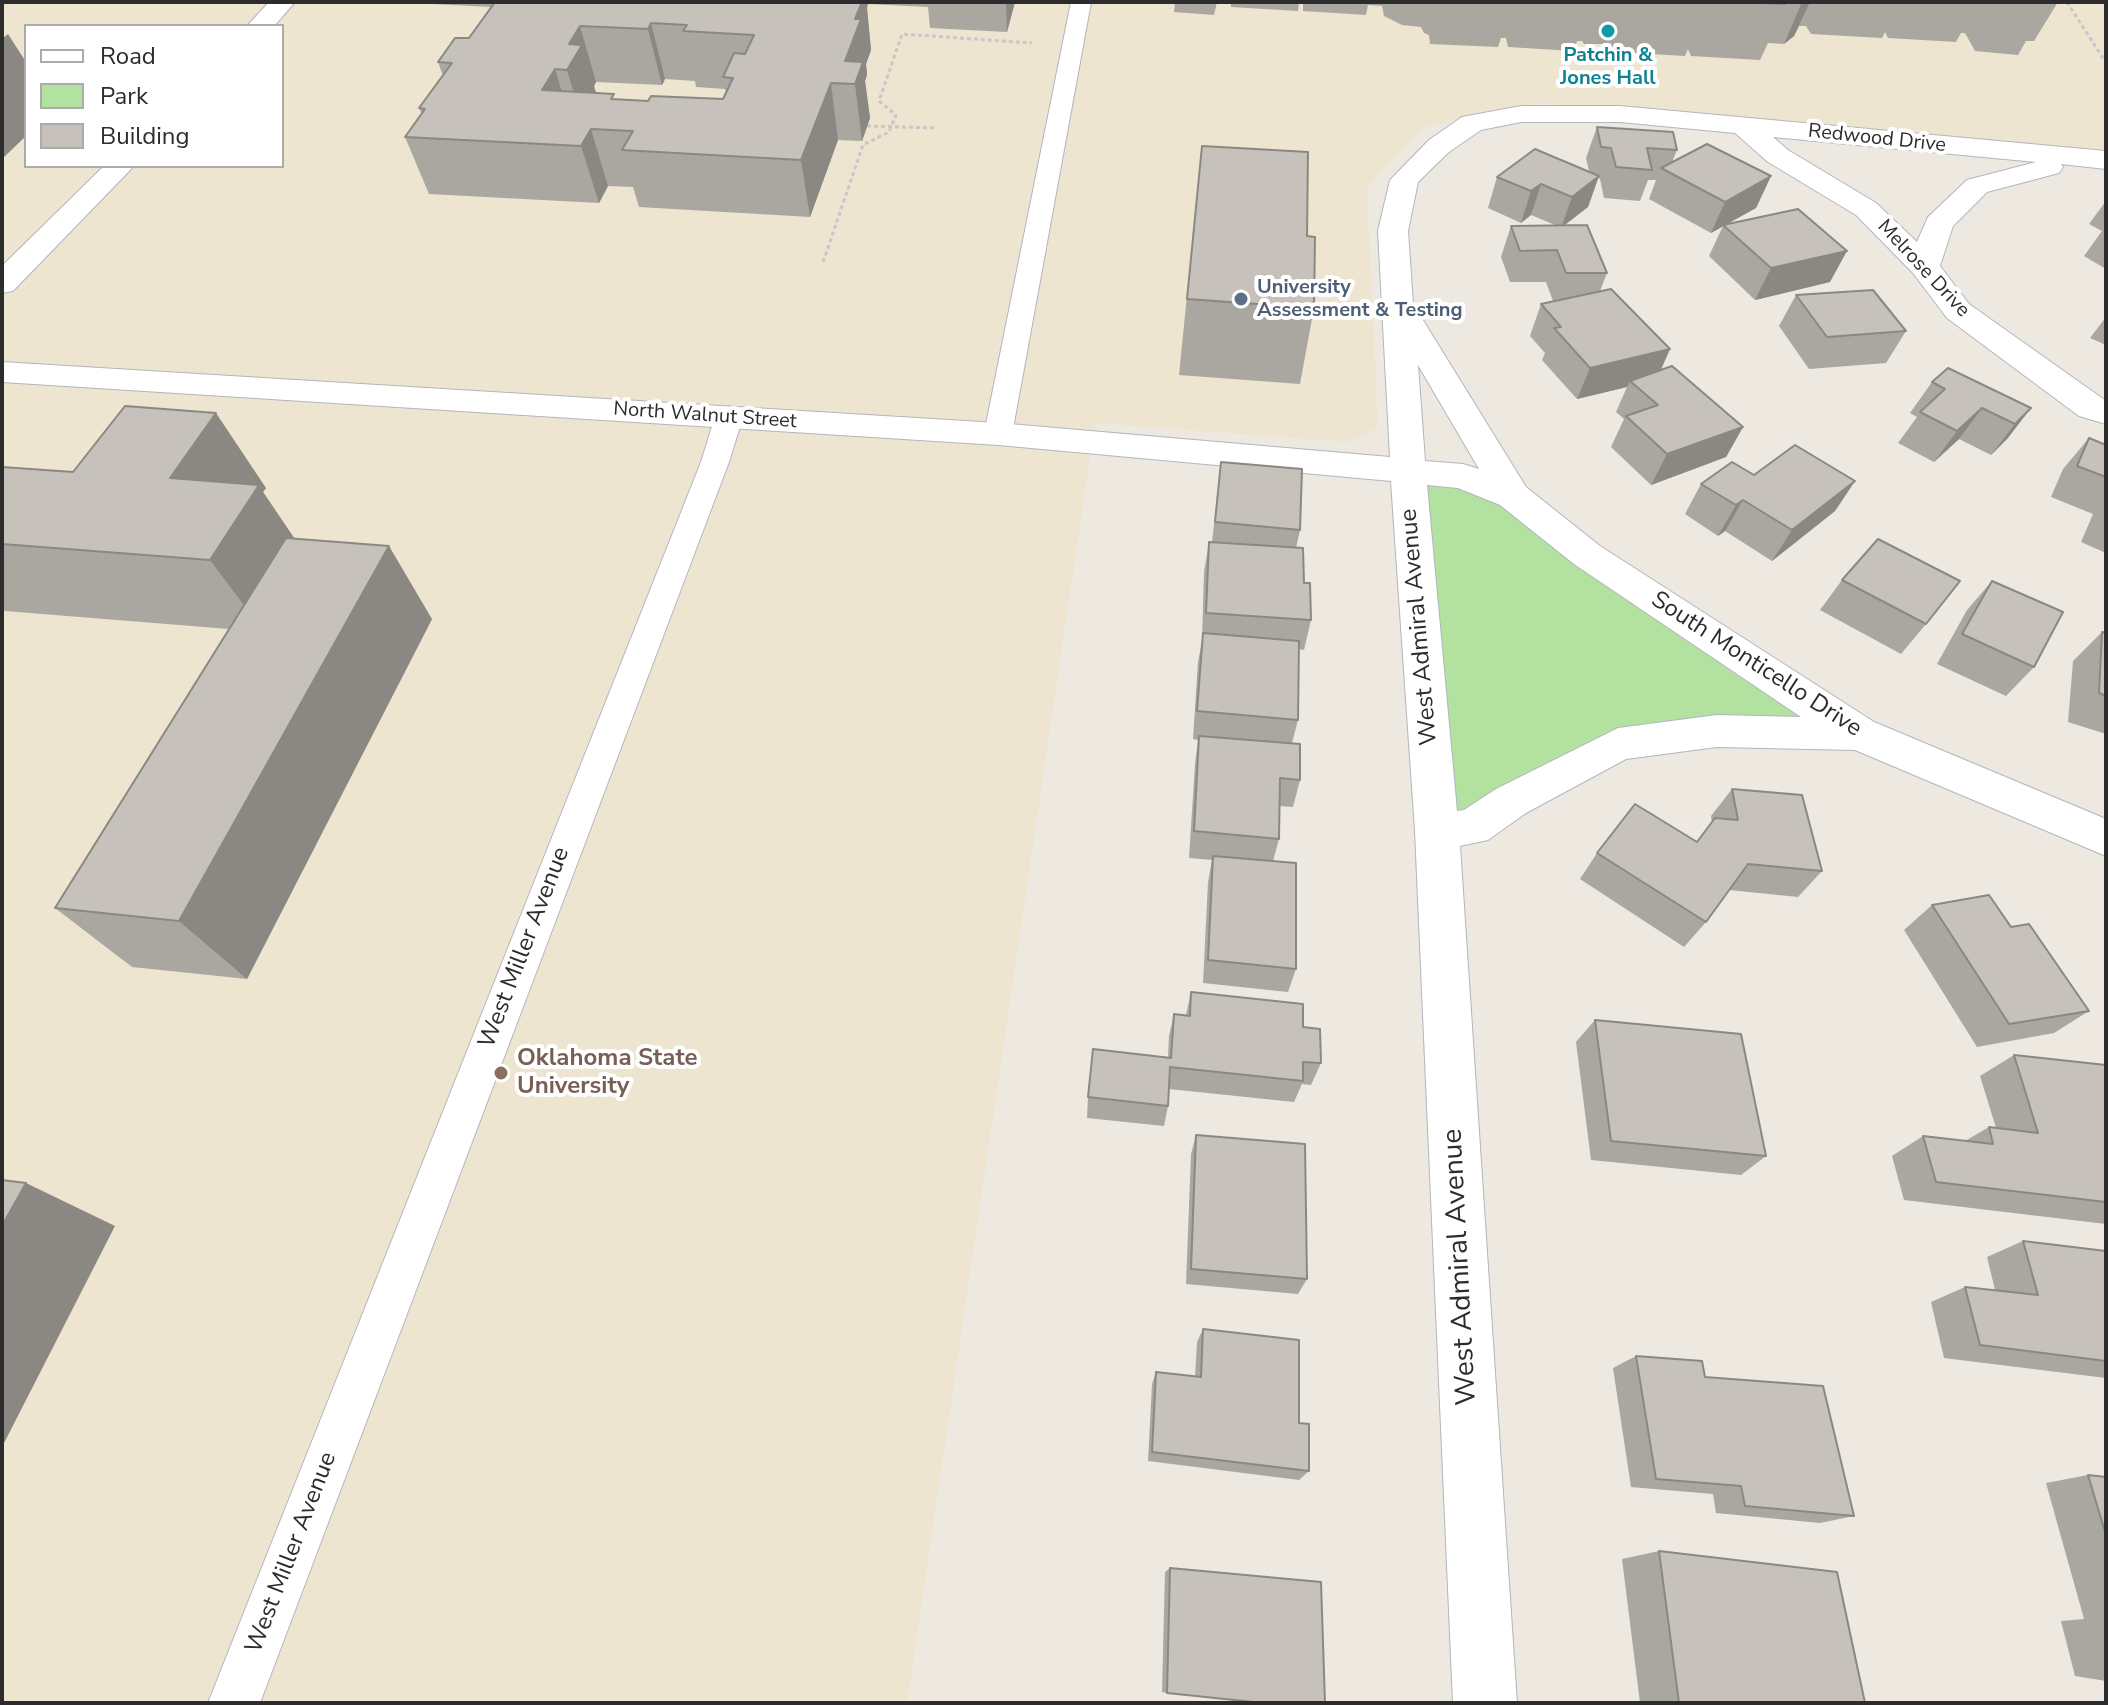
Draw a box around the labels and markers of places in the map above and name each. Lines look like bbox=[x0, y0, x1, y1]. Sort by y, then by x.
marker: Patchin & Jones Hall bbox=[1599, 22, 1617, 40]
place label: Patchin & Jones Hall bbox=[1560, 44, 1656, 91]
place label: University Assessment & Testing bbox=[1257, 276, 1463, 323]
marker: University Assessment & Testing bbox=[1232, 290, 1250, 308]
place label: Oklahoma State University bbox=[517, 1045, 697, 1101]
marker: Oklahoma State University bbox=[492, 1064, 510, 1082]

